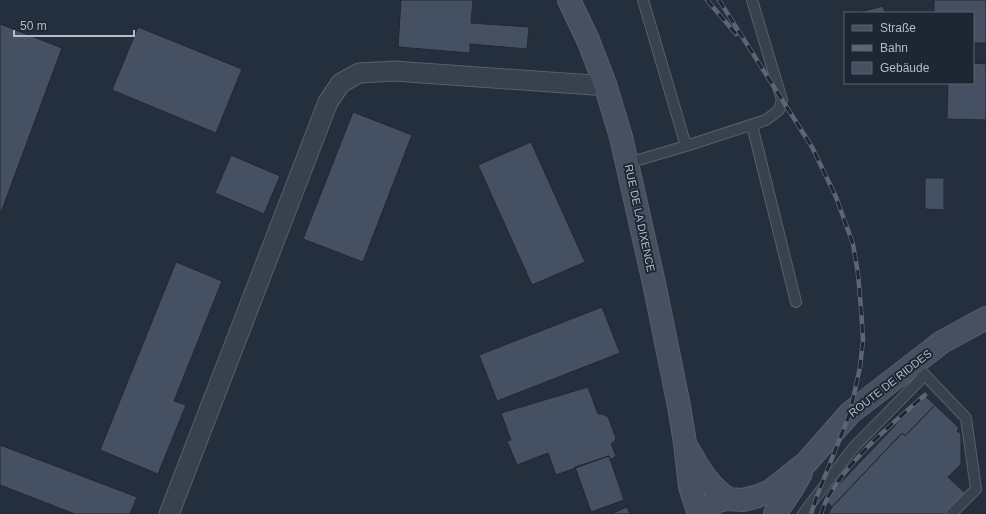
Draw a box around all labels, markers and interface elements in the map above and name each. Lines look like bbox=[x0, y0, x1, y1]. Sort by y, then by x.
scale bar bbox=[14, 12, 134, 38]
legend bbox=[844, 12, 974, 84]
text: 50 m bbox=[20, 19, 47, 33]
text: Straße bbox=[880, 21, 916, 35]
text: Bahn bbox=[880, 41, 908, 55]
text: Gebäude bbox=[880, 61, 930, 75]
street label: RUE DE LA DIXENCE bbox=[623, 163, 657, 273]
street label: ROUTE DE RIDDES bbox=[846, 347, 934, 419]

